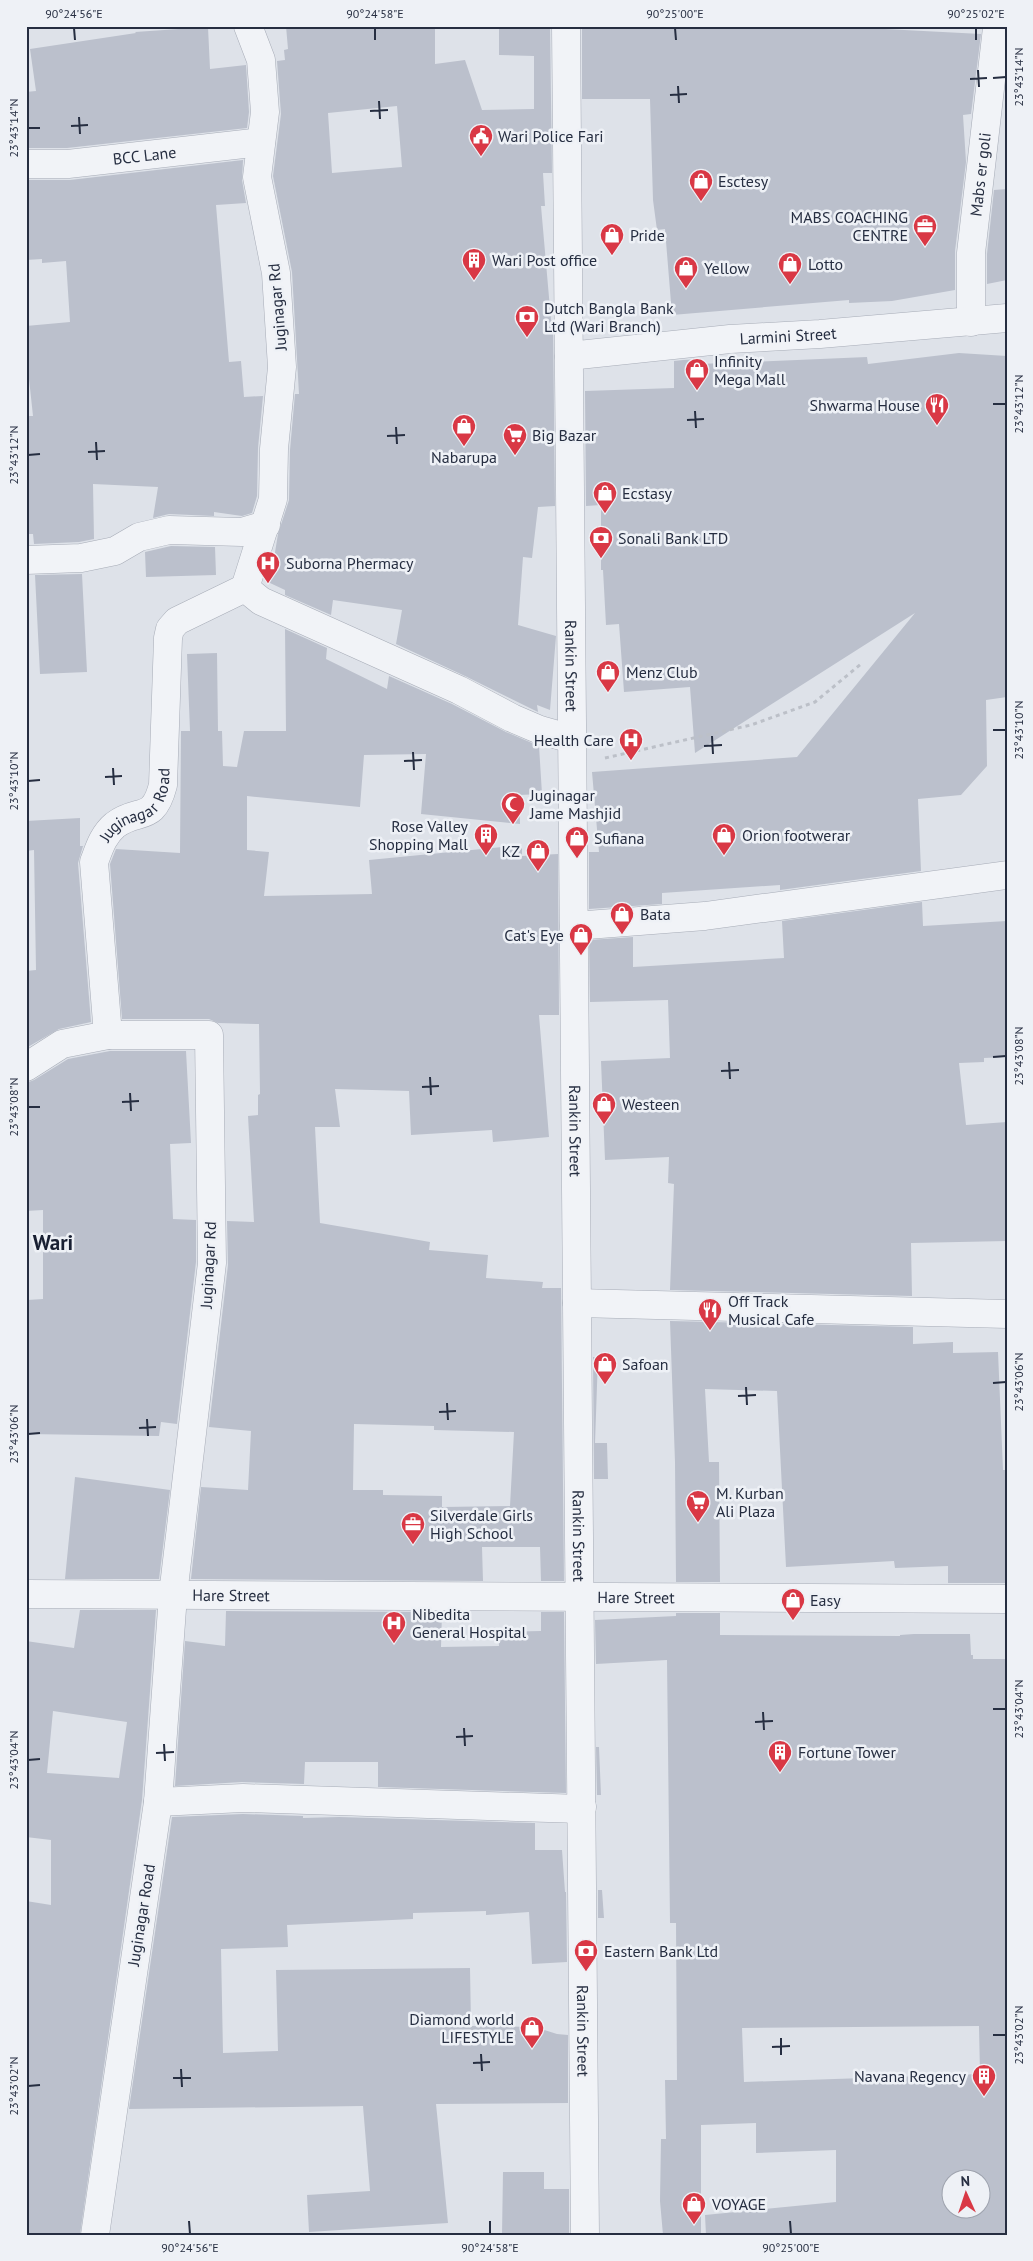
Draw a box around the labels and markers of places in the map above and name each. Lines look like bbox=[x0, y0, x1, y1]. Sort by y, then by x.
public building icon: Wari Police Fari bbox=[468, 123, 494, 157]
place label: Wari Police Fari bbox=[498, 126, 604, 146]
shop icon: Esctesy bbox=[688, 168, 714, 202]
place label: Esctesy bbox=[718, 171, 769, 191]
place label: MABS COACHING CENTRE bbox=[791, 207, 908, 245]
office icon: MABS COACHING CENTRE bbox=[912, 213, 938, 247]
shop icon: Pride bbox=[599, 222, 625, 256]
place label: Pride bbox=[630, 225, 665, 245]
building icon: Wari Post office bbox=[461, 247, 487, 281]
place label: Wari Post office bbox=[492, 250, 597, 270]
shop icon: Lotto bbox=[777, 251, 803, 285]
place label: Lotto bbox=[808, 254, 843, 274]
shop icon: Yellow bbox=[673, 255, 699, 289]
place label: Yellow bbox=[704, 258, 749, 278]
place label: Dutch Bangla Bank Ltd (Wari Branch) bbox=[544, 298, 674, 336]
bank icon: Dutch Bangla Bank Ltd (Wari Branch) bbox=[514, 304, 540, 338]
place label: Infinity Mega Mall bbox=[714, 351, 786, 389]
shop icon: Infinity Mega Mall bbox=[684, 357, 710, 391]
restaurant icon: Shwarma House bbox=[924, 392, 950, 426]
place label: Shwarma House bbox=[810, 395, 920, 415]
shop icon: Nabarupa bbox=[451, 413, 477, 447]
supermarket icon: Big Bazar bbox=[502, 422, 528, 456]
place label: Big Bazar bbox=[532, 425, 597, 445]
place label: Nabarupa bbox=[431, 447, 497, 467]
shop icon: Ecstasy bbox=[592, 480, 618, 514]
place label: Ecstasy bbox=[622, 483, 673, 503]
bank icon: Sonali Bank LTD bbox=[588, 525, 614, 559]
place label: Sonali Bank LTD bbox=[618, 528, 728, 548]
hospital icon: Suborna Phermacy bbox=[255, 550, 281, 584]
place label: Suborna Phermacy bbox=[286, 553, 414, 573]
shop icon: Menz Club bbox=[595, 659, 621, 693]
place label: Menz Club bbox=[626, 662, 698, 682]
hospital icon: Health Care bbox=[618, 727, 644, 761]
place label: Health Care bbox=[534, 730, 614, 750]
place label: Juginagar Jame Mashjid bbox=[529, 785, 621, 823]
mosque icon: Juginagar Jame Mashjid bbox=[500, 791, 526, 825]
place label: Rose Valley Shopping Mall bbox=[369, 816, 469, 854]
building icon: Rose Valley Shopping Mall bbox=[473, 822, 499, 856]
shop icon: Orion footwerar bbox=[711, 822, 737, 856]
shop icon: Sufiana bbox=[564, 825, 590, 859]
place label: Orion footwerar bbox=[742, 825, 851, 845]
place label: Sufiana bbox=[594, 828, 644, 848]
shop icon: KZ bbox=[525, 838, 551, 872]
place label: KZ bbox=[502, 841, 520, 861]
shop icon: Bata bbox=[609, 901, 635, 935]
place label: Bata bbox=[640, 904, 671, 924]
shop icon: Cat's Eye bbox=[568, 922, 594, 956]
place label: Cat's Eye bbox=[504, 925, 564, 945]
shop icon: Westeen bbox=[591, 1091, 617, 1125]
place label: Westeen bbox=[622, 1094, 680, 1114]
place label: Off Track Musical Cafe bbox=[728, 1291, 814, 1329]
restaurant icon: Off Track Musical Cafe bbox=[697, 1297, 723, 1331]
shop icon: Safoan bbox=[592, 1351, 618, 1385]
place label: Safoan bbox=[622, 1354, 669, 1374]
place label: M. Kurban Ali Plaza bbox=[716, 1483, 784, 1521]
supermarket icon: M. Kurban Ali Plaza bbox=[685, 1489, 711, 1523]
place label: Silverdale Girls High School bbox=[430, 1505, 533, 1543]
office icon: Silverdale Girls High School bbox=[400, 1511, 426, 1545]
shop icon: Easy bbox=[780, 1587, 806, 1621]
place label: Easy bbox=[810, 1590, 841, 1610]
place label: Nibedita General Hospital bbox=[412, 1604, 526, 1642]
hospital icon: Nibedita General Hospital bbox=[381, 1610, 407, 1644]
building icon: Fortune Tower bbox=[767, 1739, 793, 1773]
place label: Fortune Tower bbox=[798, 1742, 896, 1762]
bank icon: Eastern Bank Ltd bbox=[573, 1938, 599, 1972]
place label: Eastern Bank Ltd bbox=[604, 1941, 718, 1961]
place label: Diamond world LIFESTYLE bbox=[409, 2009, 514, 2047]
shop icon: Diamond world LIFESTYLE bbox=[519, 2015, 545, 2049]
building icon: Navana Regency bbox=[971, 2063, 997, 2097]
place label: Navana Regency bbox=[854, 2066, 967, 2086]
shop icon: VOYAGE bbox=[681, 2191, 707, 2225]
place label: VOYAGE bbox=[711, 2194, 766, 2214]

